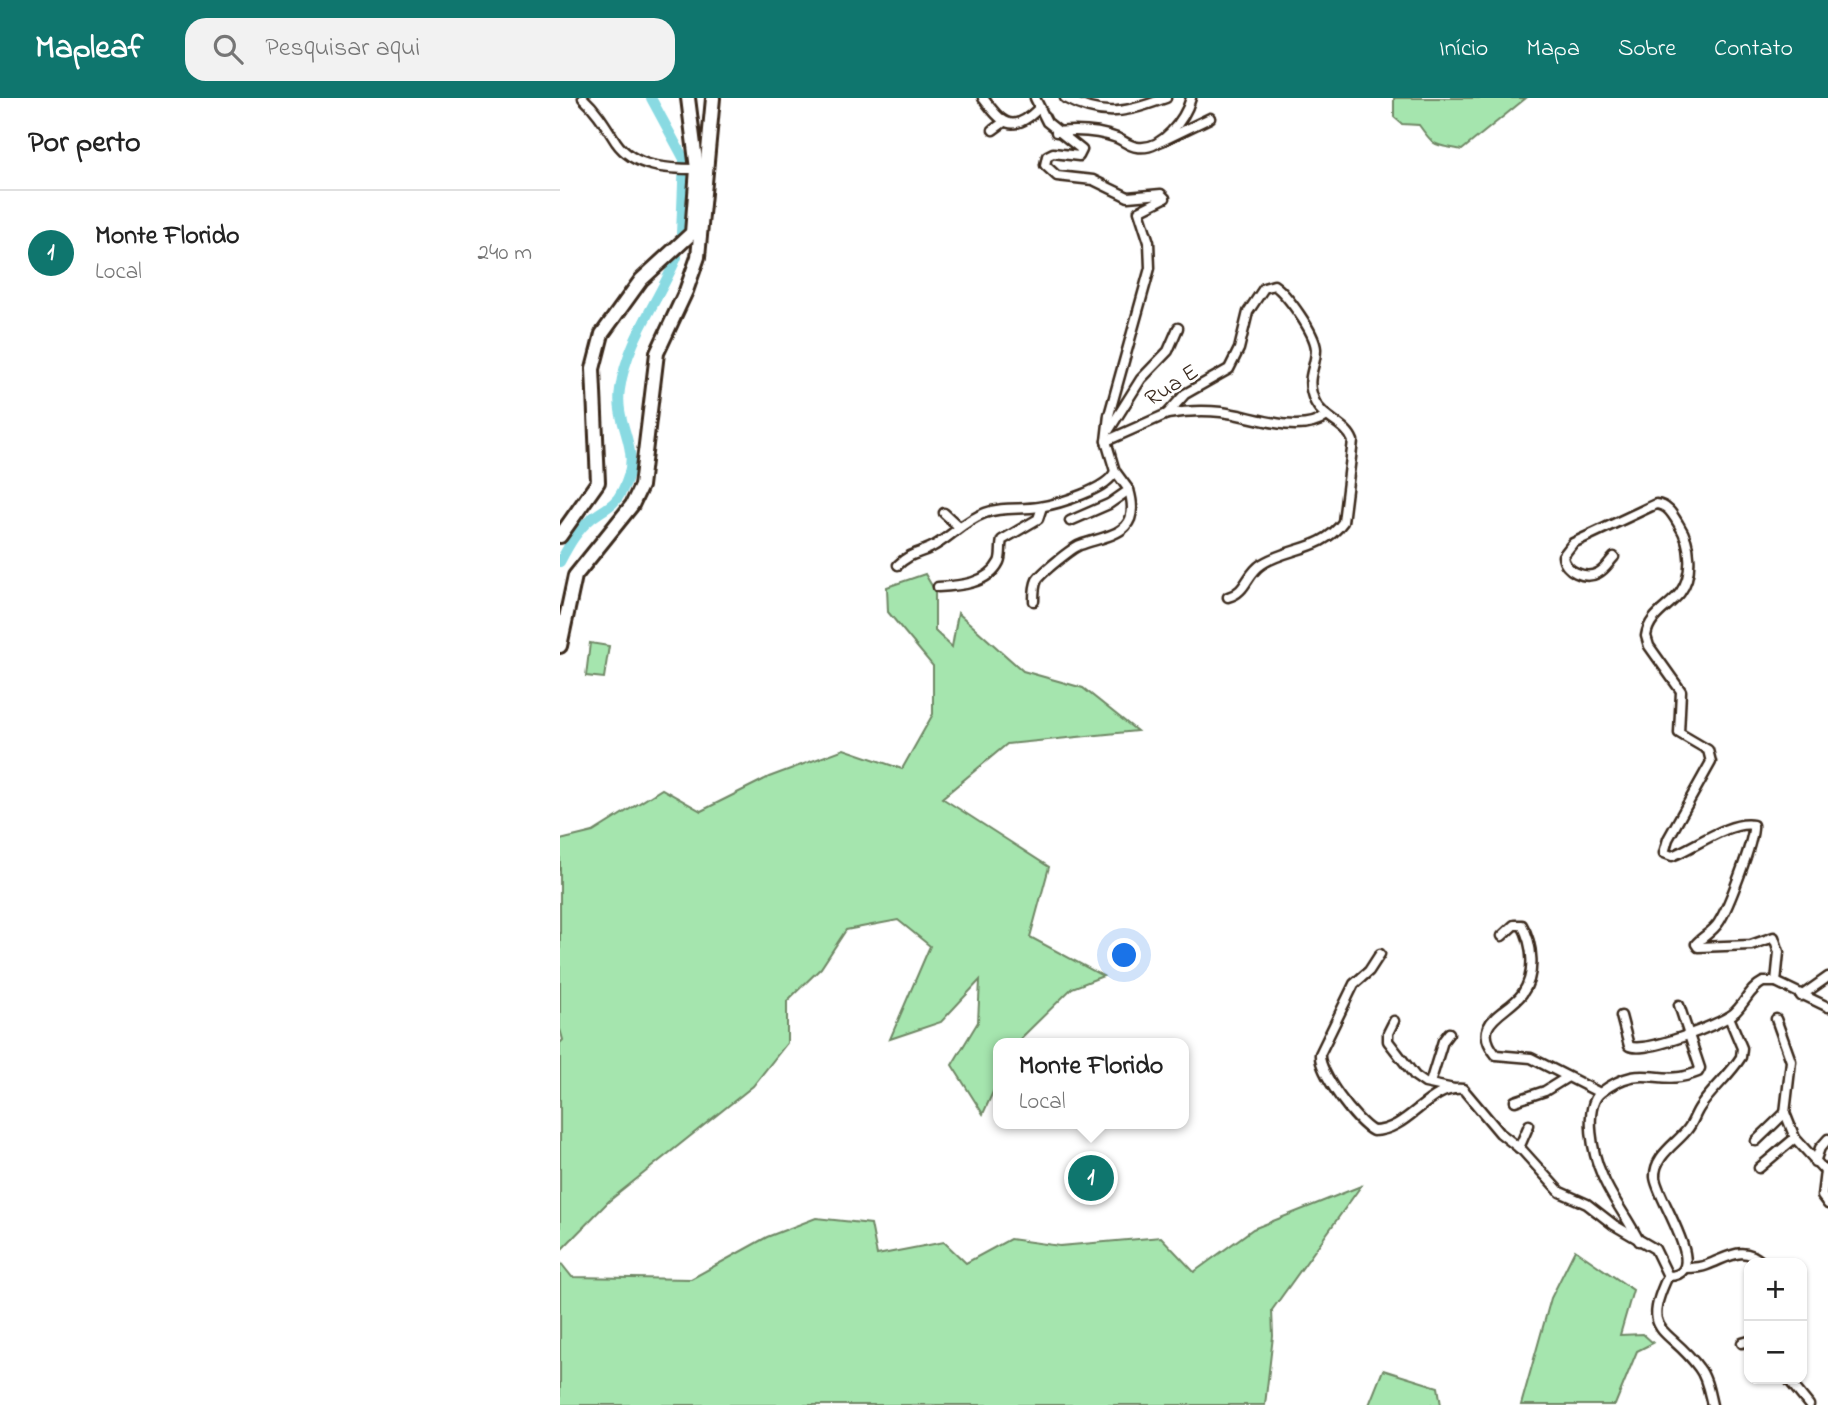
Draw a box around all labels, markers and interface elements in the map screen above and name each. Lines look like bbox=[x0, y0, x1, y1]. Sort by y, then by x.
search box bbox=[185, 18, 675, 81]
text: Mapleaf bbox=[35, 25, 143, 73]
icon: search bbox=[209, 30, 247, 68]
text: Pesquisar aqui bbox=[265, 30, 420, 68]
text: Início bbox=[1439, 32, 1488, 67]
text: Mapa bbox=[1526, 32, 1580, 67]
text: Sobre bbox=[1618, 32, 1676, 67]
text: Contato bbox=[1714, 32, 1793, 67]
text: Por perto bbox=[28, 122, 141, 166]
text: Monte Florido bbox=[95, 218, 240, 256]
text: 1 bbox=[47, 237, 55, 270]
text: 240 m bbox=[478, 237, 532, 270]
text: Local bbox=[95, 256, 142, 289]
street label: Rua E bbox=[1139, 356, 1206, 416]
your location bbox=[1107, 938, 1141, 972]
popup bbox=[993, 1038, 1189, 1129]
text: Monte Florido bbox=[1019, 1048, 1163, 1086]
text: Local bbox=[1019, 1086, 1066, 1119]
pin: 1 bbox=[1068, 1152, 1114, 1204]
map controls bbox=[1744, 1258, 1807, 1384]
button: + bbox=[1744, 1258, 1807, 1321]
button: − bbox=[1744, 1321, 1807, 1384]

